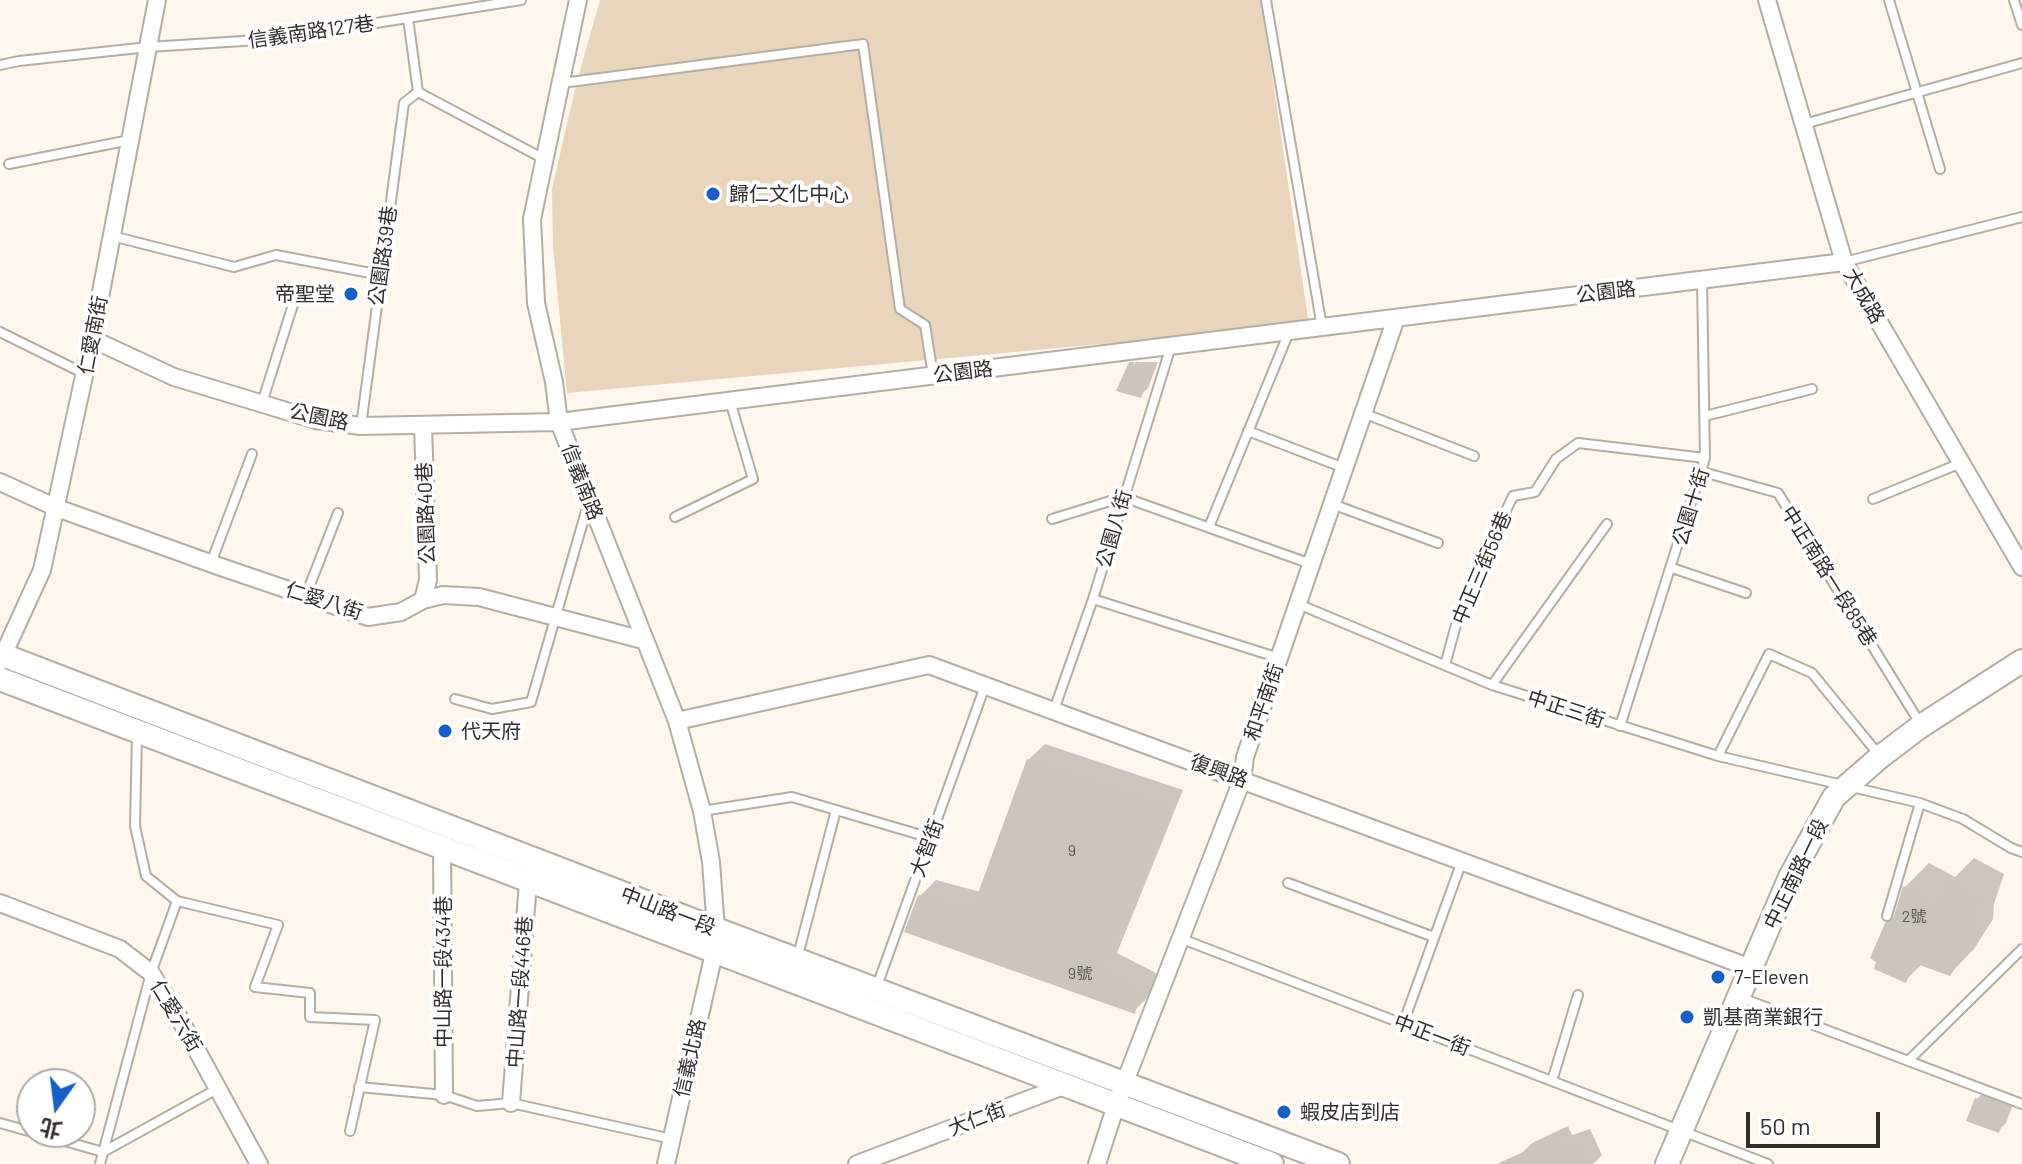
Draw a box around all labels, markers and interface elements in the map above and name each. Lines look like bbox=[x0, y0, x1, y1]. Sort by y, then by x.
street label: 信義南路127巷 bbox=[246, 11, 376, 53]
place label: 歸仁文化中心 bbox=[729, 182, 849, 206]
marker: 歸仁文化中心 bbox=[704, 185, 722, 203]
street label: 公園路39巷 bbox=[364, 204, 402, 308]
street label: 大成路 bbox=[1839, 264, 1889, 328]
street label: 公園路 bbox=[1575, 276, 1637, 308]
place label: 帝聖堂 bbox=[275, 282, 335, 306]
marker: 帝聖堂 bbox=[342, 285, 360, 303]
street label: 仁愛南街 bbox=[74, 293, 112, 377]
street label: 公園路 bbox=[932, 356, 994, 388]
street label: 公園路 bbox=[287, 399, 351, 435]
street label: 信義南路 bbox=[556, 440, 608, 524]
street label: 公園路40巷 bbox=[412, 461, 440, 565]
street label: 公園十街 bbox=[1668, 465, 1714, 549]
street label: 公園八街 bbox=[1091, 487, 1137, 571]
street label: 中正南路一段85巷 bbox=[1776, 502, 1882, 650]
street label: 中正三街56巷 bbox=[1447, 508, 1517, 628]
street label: 仁愛八街 bbox=[282, 577, 366, 625]
street label: 和平南街 bbox=[1240, 660, 1288, 744]
street label: 中正三街 bbox=[1524, 685, 1608, 733]
place label: 代天府 bbox=[461, 719, 521, 743]
marker: 代天府 bbox=[436, 722, 454, 740]
street label: 復興路 bbox=[1187, 749, 1251, 793]
street label: 中正南路一段 bbox=[1759, 815, 1833, 933]
street label: 大智街 bbox=[905, 816, 949, 880]
house number: 9 bbox=[1068, 841, 1076, 861]
street label: 中山路一段 bbox=[617, 882, 719, 940]
street label: 中山路一段434巷 bbox=[431, 896, 455, 1048]
house number: 2號 bbox=[1902, 907, 1926, 927]
street label: 中山路一段446巷 bbox=[503, 915, 537, 1069]
house number: 9號 bbox=[1068, 964, 1092, 984]
place label: 7-Eleven bbox=[1734, 965, 1809, 989]
marker: 7-Eleven bbox=[1709, 968, 1727, 986]
street label: 仁愛六街 bbox=[145, 976, 207, 1056]
place label: 凱基商業銀行 bbox=[1703, 1005, 1823, 1029]
marker: 凱基商業銀行 bbox=[1678, 1008, 1696, 1026]
street label: 中正一街 bbox=[1390, 1009, 1474, 1061]
street label: 信義北路 bbox=[669, 1016, 711, 1100]
north arrow bbox=[16, 1068, 96, 1148]
scale bar bbox=[1750, 1096, 1884, 1146]
street label: 大仁街 bbox=[945, 1097, 1009, 1141]
place label: 蝦皮店到店 bbox=[1300, 1100, 1400, 1124]
marker: 蝦皮店到店 bbox=[1275, 1103, 1293, 1121]
text: 50 m bbox=[1760, 1111, 1811, 1140]
text: 北 bbox=[37, 1114, 65, 1145]

